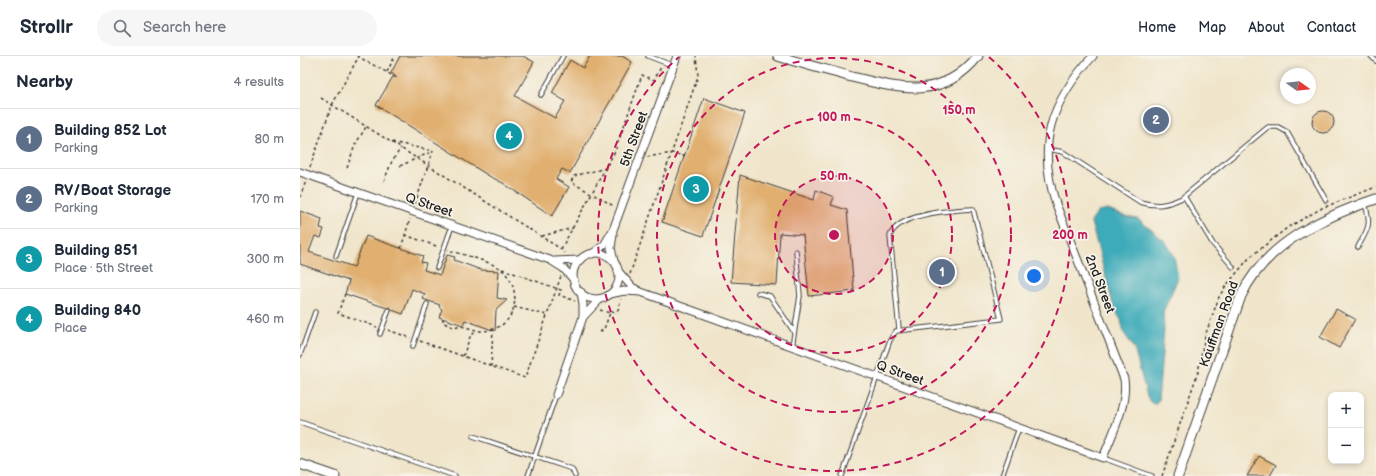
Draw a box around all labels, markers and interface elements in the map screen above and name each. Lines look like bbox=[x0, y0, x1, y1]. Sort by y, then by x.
search box bbox=[97, 10, 377, 46]
text: Strollr bbox=[20, 16, 73, 39]
icon: search bbox=[111, 17, 133, 39]
text: Search here bbox=[143, 18, 226, 37]
text: Home bbox=[1138, 19, 1176, 36]
text: Map bbox=[1198, 19, 1226, 36]
text: About bbox=[1248, 19, 1285, 36]
text: Contact bbox=[1307, 19, 1356, 36]
north arrow bbox=[1280, 68, 1316, 104]
text: Nearby bbox=[16, 72, 73, 92]
text: 4 results bbox=[234, 74, 284, 90]
text: 150 m bbox=[943, 103, 975, 118]
pin: 2 bbox=[1143, 105, 1169, 135]
street label: 5th Street bbox=[617, 109, 651, 169]
text: 100 m bbox=[817, 110, 851, 125]
text: Building 852 Lot bbox=[54, 121, 166, 140]
pin: 4 bbox=[496, 121, 522, 151]
text: 1 bbox=[26, 131, 32, 147]
text: 80 m bbox=[255, 131, 284, 147]
text: Parking bbox=[54, 140, 98, 156]
text: 50 m bbox=[820, 169, 848, 184]
pin: 3 bbox=[683, 174, 709, 204]
text: RV/Boat Storage bbox=[54, 181, 171, 200]
street label: Q Street bbox=[403, 189, 455, 221]
text: 2 bbox=[25, 191, 33, 207]
text: 170 m bbox=[251, 191, 284, 207]
text: Parking bbox=[54, 200, 98, 216]
centre of rings bbox=[827, 228, 841, 242]
text: 200 m bbox=[1052, 228, 1088, 243]
text: Building 851 bbox=[54, 241, 138, 260]
text: 3 bbox=[25, 251, 33, 267]
text: 300 m bbox=[246, 251, 284, 267]
street label: 2nd Street bbox=[1082, 252, 1118, 316]
pin: 1 bbox=[929, 257, 955, 287]
text: Place · 5th Street bbox=[54, 260, 153, 276]
your location bbox=[1024, 266, 1044, 286]
street label: Kauffman Road bbox=[1196, 279, 1242, 369]
text: Building 840 bbox=[54, 301, 141, 320]
text: 4 bbox=[25, 311, 33, 327]
text: 460 m bbox=[246, 311, 284, 327]
text: Place bbox=[54, 320, 87, 336]
street label: Q Street bbox=[874, 357, 926, 389]
map controls bbox=[1328, 392, 1364, 464]
button: + bbox=[1328, 392, 1364, 428]
button: − bbox=[1328, 428, 1364, 464]

